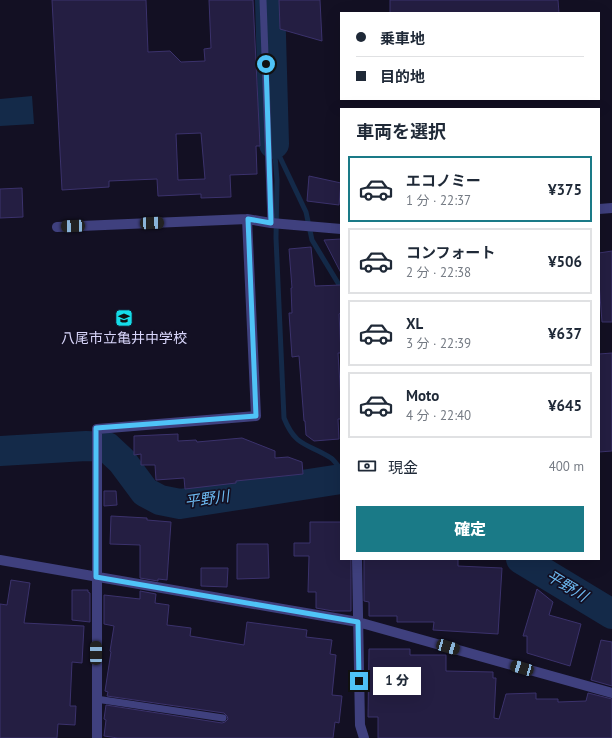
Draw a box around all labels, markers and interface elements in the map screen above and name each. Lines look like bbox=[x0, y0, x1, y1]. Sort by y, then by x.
text: 乗車地 bbox=[380, 29, 425, 48]
route start bbox=[257, 55, 275, 73]
text: 目的地 bbox=[380, 67, 425, 86]
text: 車両を選択 bbox=[356, 120, 446, 143]
icon: car bbox=[358, 171, 394, 207]
text: エコノミー bbox=[406, 171, 481, 190]
text: ¥375 bbox=[548, 180, 582, 199]
text: 1 分 · 22:37 bbox=[406, 192, 471, 209]
car bbox=[140, 217, 164, 229]
car bbox=[61, 220, 85, 232]
icon: car bbox=[358, 243, 394, 279]
text: コンフォート bbox=[406, 243, 496, 262]
text: ¥506 bbox=[548, 252, 582, 271]
text: 2 分 · 22:38 bbox=[406, 264, 471, 281]
school or university icon: 八尾市立亀井中学校 bbox=[114, 308, 134, 328]
text: XL bbox=[406, 314, 423, 333]
icon: car bbox=[358, 315, 394, 351]
text: ¥637 bbox=[548, 324, 582, 343]
place label: 八尾市立亀井中学校 bbox=[61, 329, 187, 347]
text: 3 分 · 22:39 bbox=[406, 335, 471, 352]
text: Moto bbox=[406, 386, 439, 405]
icon: car bbox=[358, 387, 394, 423]
text: ¥645 bbox=[548, 396, 582, 415]
text: 4 分 · 22:40 bbox=[406, 407, 471, 424]
icon: cash bbox=[356, 455, 378, 477]
text: 現金 bbox=[388, 458, 418, 477]
text: 400 m bbox=[549, 458, 584, 475]
water label: 平野川 bbox=[183, 486, 233, 511]
button: 確定 bbox=[356, 506, 584, 552]
water label: 平野川 bbox=[543, 566, 593, 606]
car bbox=[435, 638, 461, 656]
car bbox=[90, 641, 102, 665]
car bbox=[509, 659, 535, 677]
callout: 1 分 bbox=[373, 667, 421, 695]
route end bbox=[350, 672, 368, 690]
text: 1 分 bbox=[385, 672, 409, 689]

